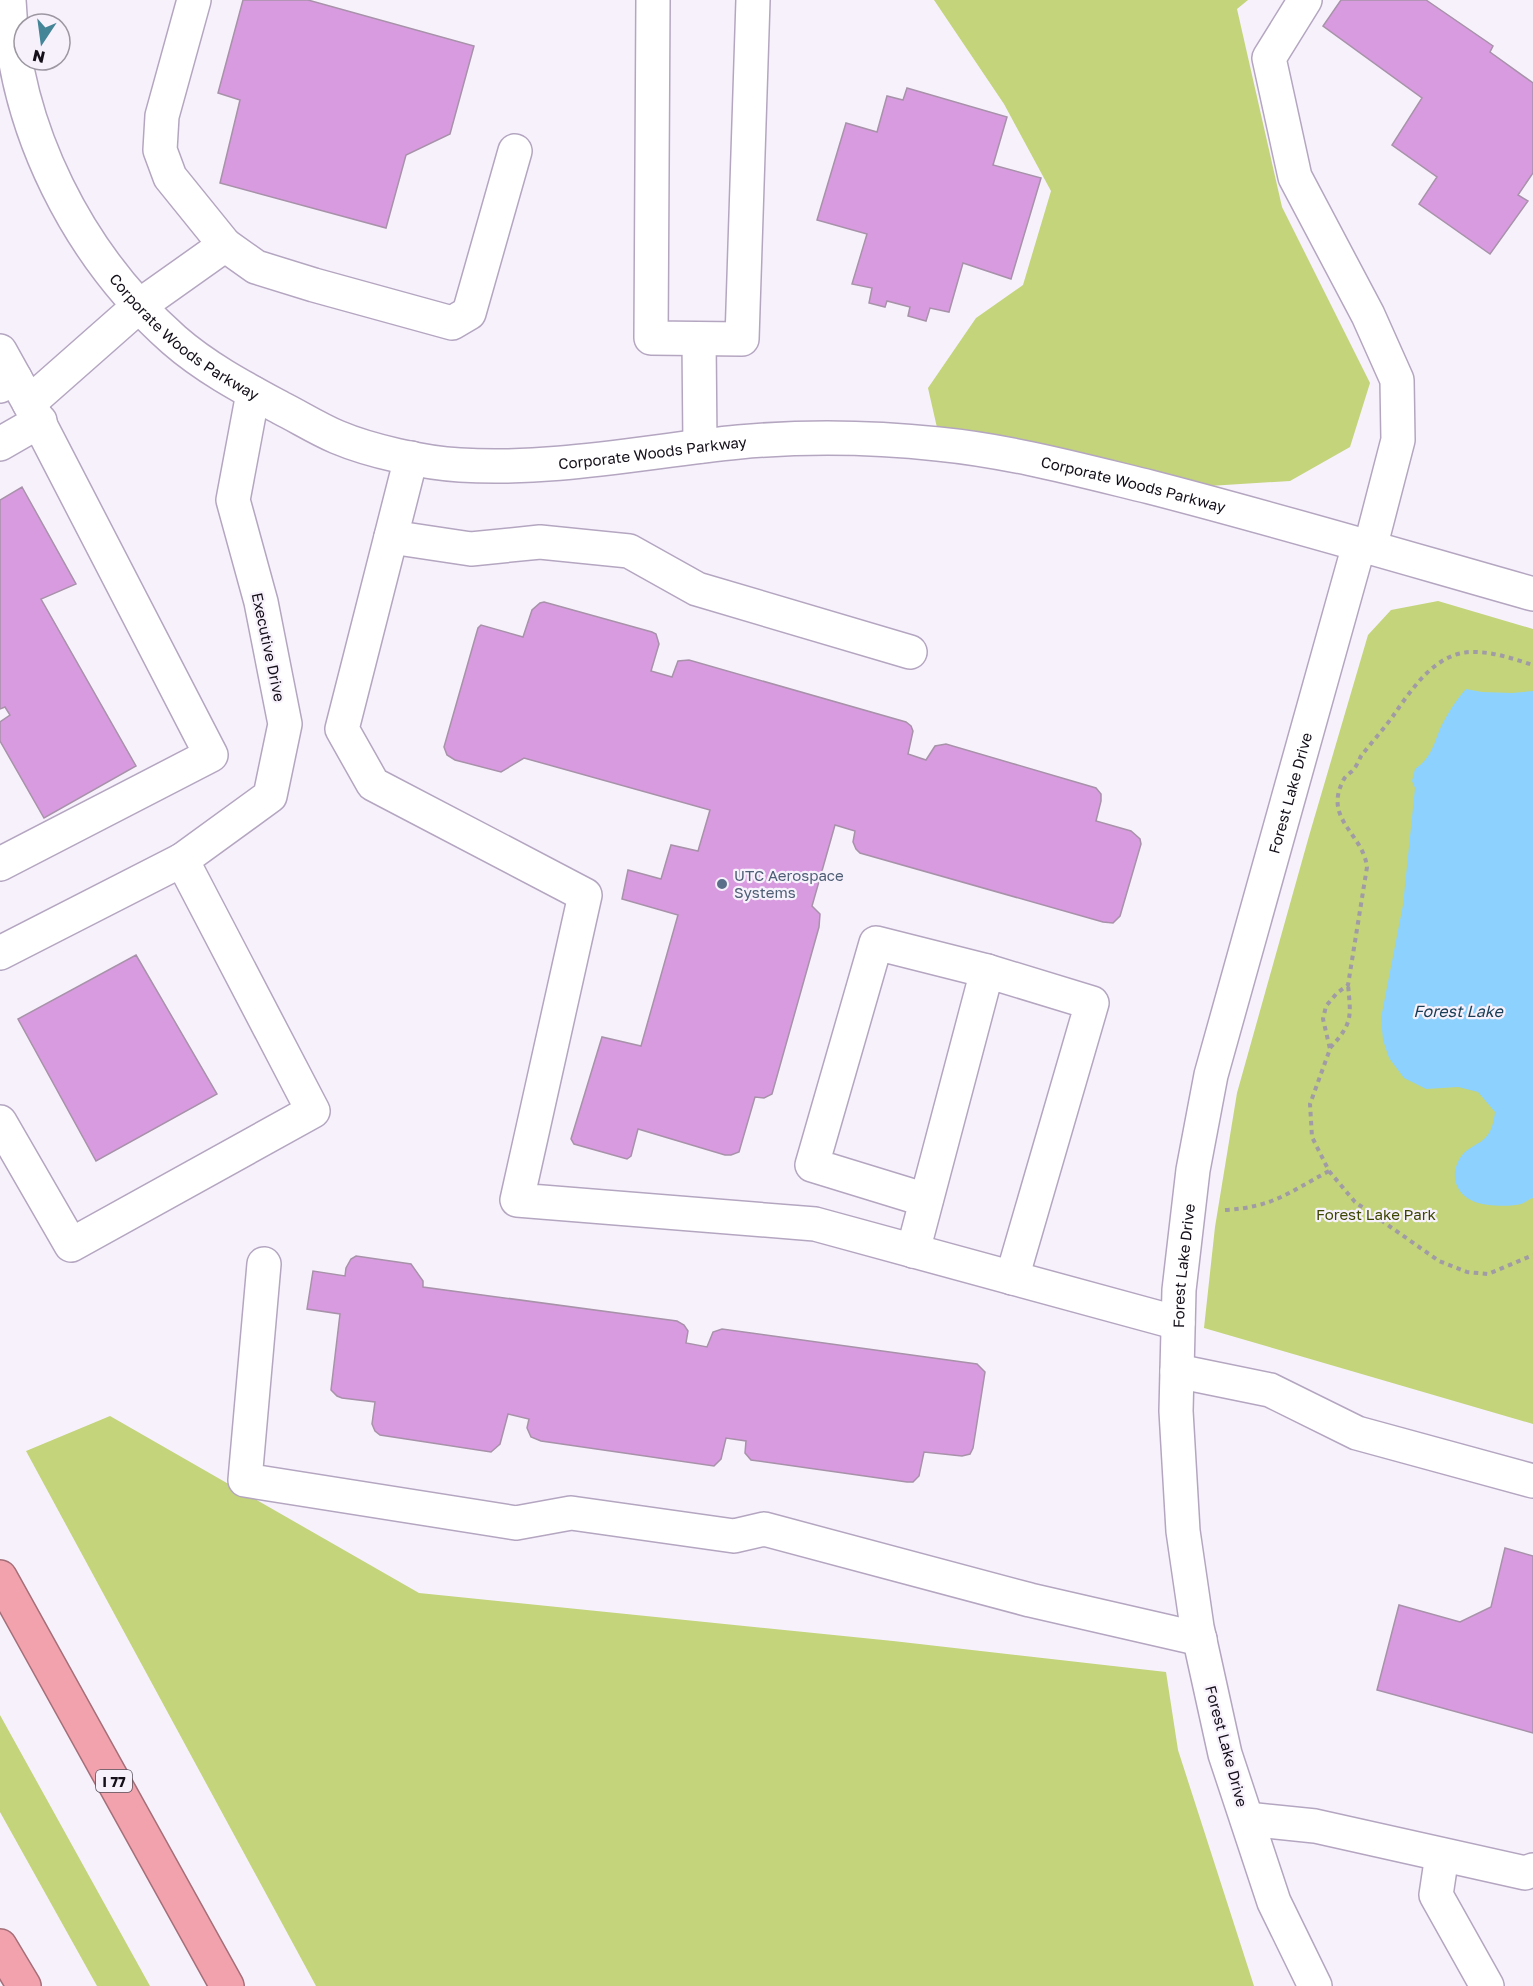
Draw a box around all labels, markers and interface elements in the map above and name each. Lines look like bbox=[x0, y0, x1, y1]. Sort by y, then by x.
north arrow bbox=[12, 12, 72, 72]
text: N bbox=[30, 46, 47, 68]
street label: Corporate Woods Parkway bbox=[106, 270, 263, 404]
street label: Corporate Woods Parkway bbox=[557, 432, 748, 472]
street label: Corporate Woods Parkway bbox=[1039, 452, 1228, 516]
street label: Executive Drive bbox=[249, 591, 289, 703]
street label: Forest Lake Drive bbox=[1264, 730, 1315, 856]
place label: UTC Aerospace Systems bbox=[734, 866, 844, 901]
marker: UTC Aerospace Systems bbox=[715, 877, 729, 891]
water label: Forest Lake bbox=[1413, 1001, 1504, 1021]
street label: Forest Lake Drive bbox=[1169, 1202, 1198, 1328]
park label: Forest Lake Park bbox=[1316, 1205, 1437, 1223]
street label: Forest Lake Drive bbox=[1202, 1683, 1252, 1809]
road number: I 77 bbox=[96, 1770, 132, 1792]

